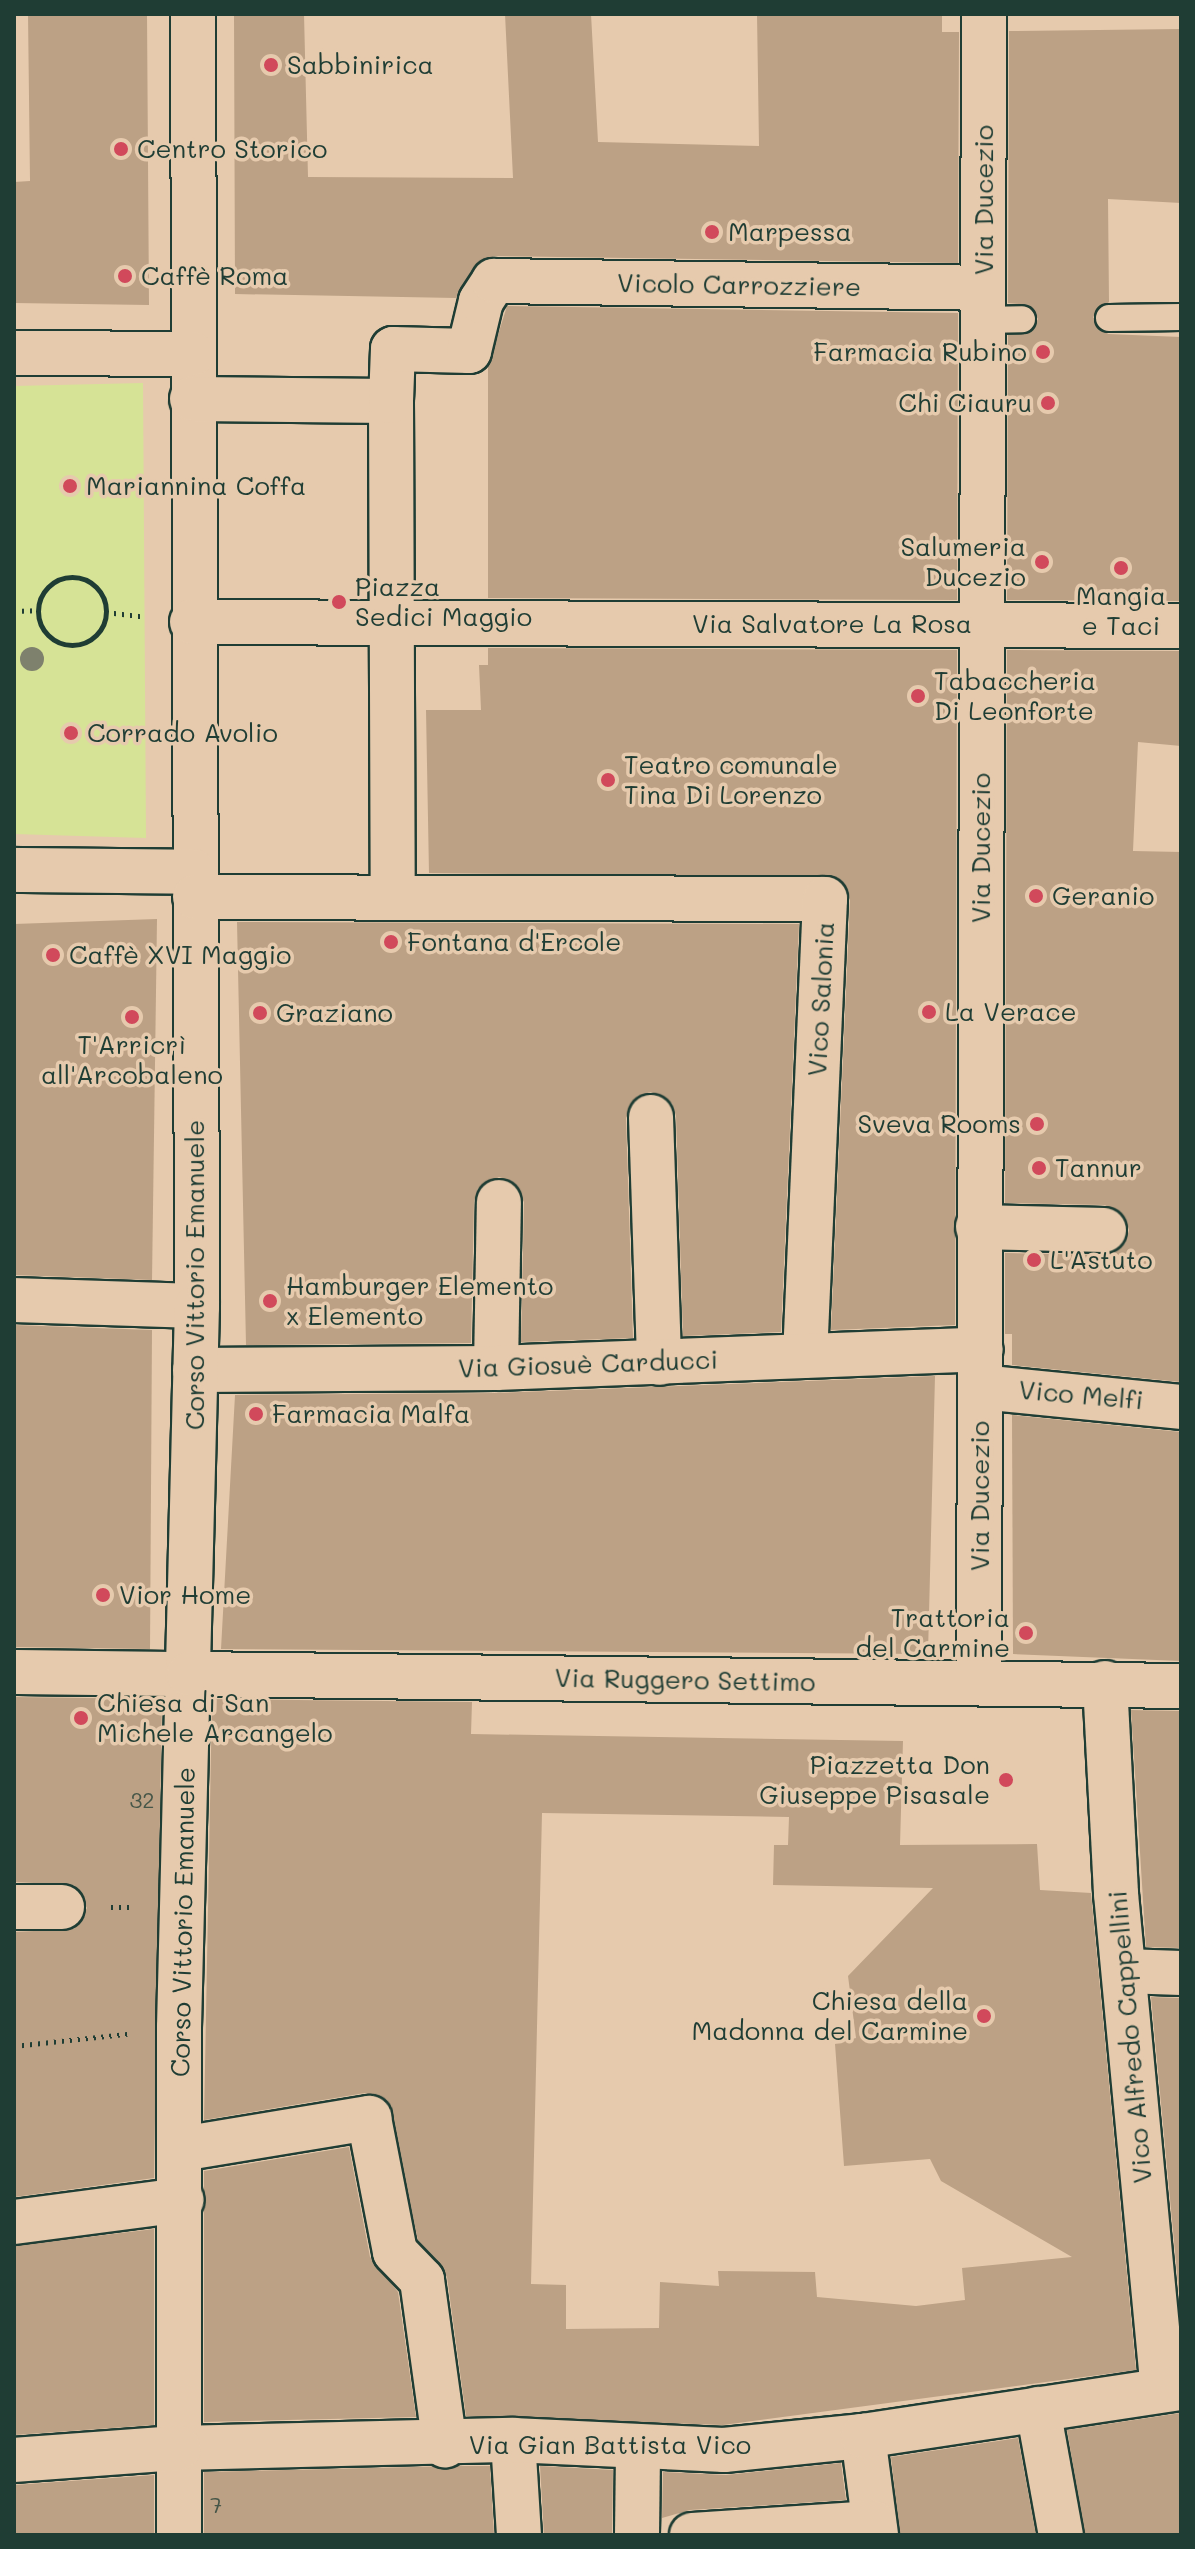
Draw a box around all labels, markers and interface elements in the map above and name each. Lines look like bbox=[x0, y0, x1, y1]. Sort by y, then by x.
place label: Sabbinirica bbox=[287, 49, 434, 81]
marker: Sabbinirica bbox=[262, 56, 280, 74]
street label: Via Ducezio bbox=[968, 125, 1000, 275]
place label: Centro Storico bbox=[137, 133, 328, 165]
marker: Centro Storico bbox=[112, 140, 130, 158]
place label: Marpessa bbox=[728, 216, 852, 248]
marker: Marpessa bbox=[703, 223, 721, 241]
place label: Caffè Roma bbox=[141, 260, 288, 292]
marker: Caffè Roma bbox=[116, 267, 134, 285]
street label: Vicolo Carrozziere bbox=[617, 267, 861, 303]
place label: Farmacia Rubino bbox=[813, 336, 1027, 368]
marker: Farmacia Rubino bbox=[1034, 343, 1052, 361]
place label: Chi Ciauru bbox=[898, 387, 1032, 419]
marker: Chi Ciauru bbox=[1039, 394, 1057, 412]
place label: Mariannina Coffa bbox=[86, 470, 306, 502]
marker: Mariannina Coffa bbox=[61, 477, 79, 495]
place label: Salumeria Ducezio bbox=[900, 531, 1026, 592]
marker: Salumeria Ducezio bbox=[1033, 553, 1051, 571]
marker: Mangia e Taci bbox=[1112, 559, 1130, 577]
place label: Piazza Sedici Maggio bbox=[355, 571, 532, 632]
place label: Mangia e Taci bbox=[1076, 580, 1166, 642]
marker: Piazza Sedici Maggio bbox=[330, 593, 348, 611]
street label: Via Salvatore La Rosa bbox=[692, 608, 972, 640]
place label: Tabaccheria Di Leonforte bbox=[934, 665, 1096, 726]
marker: Tabaccheria Di Leonforte bbox=[909, 687, 927, 705]
place label: Corrado Avolio bbox=[87, 717, 278, 749]
marker: Corrado Avolio bbox=[62, 724, 80, 742]
place label: Teatro comunale Tina Di Lorenzo bbox=[624, 749, 838, 810]
marker: Teatro comunale Tina Di Lorenzo bbox=[599, 771, 617, 789]
street label: Via Ducezio bbox=[965, 773, 997, 923]
place label: Geranio bbox=[1052, 880, 1154, 912]
marker: Geranio bbox=[1027, 887, 1045, 905]
street label: Vico Salonia bbox=[801, 921, 841, 1077]
place label: Fontana d'Ercole bbox=[407, 926, 621, 958]
marker: Fontana d'Ercole bbox=[382, 933, 400, 951]
place label: Caffè XVI Maggio bbox=[69, 939, 292, 971]
marker: Caffè XVI Maggio bbox=[44, 946, 62, 964]
place label: La Verace bbox=[945, 996, 1077, 1028]
place label: Graziano bbox=[276, 997, 393, 1029]
marker: La Verace bbox=[920, 1003, 938, 1021]
marker: Graziano bbox=[251, 1004, 269, 1022]
marker: T'Arricrì all'Arcobaleno bbox=[123, 1008, 141, 1026]
place label: T'Arricrì all'Arcobaleno bbox=[41, 1029, 223, 1090]
place label: Sveva Rooms bbox=[857, 1108, 1021, 1140]
marker: Sveva Rooms bbox=[1028, 1115, 1046, 1133]
street label: Corso Vittorio Emanuele bbox=[179, 1120, 211, 1430]
place label: Tannur bbox=[1055, 1152, 1142, 1184]
marker: Tannur bbox=[1030, 1159, 1048, 1177]
place label: L'Astuto bbox=[1050, 1244, 1153, 1276]
marker: L'Astuto bbox=[1025, 1251, 1043, 1269]
place label: Hamburger Elemento x Elemento bbox=[286, 1270, 553, 1332]
marker: Hamburger Elemento x Elemento bbox=[261, 1292, 279, 1310]
street label: Via Giosuè Carducci bbox=[457, 1344, 719, 1384]
street label: Vico Melfi bbox=[1017, 1374, 1145, 1416]
place label: Farmacia Malfa bbox=[272, 1398, 470, 1430]
marker: Farmacia Malfa bbox=[247, 1405, 265, 1423]
street label: Via Ducezio bbox=[964, 1421, 996, 1571]
place label: Vior Home bbox=[119, 1579, 251, 1611]
marker: Vior Home bbox=[94, 1586, 112, 1604]
place label: Trattoria del Carmine bbox=[856, 1602, 1010, 1664]
marker: Trattoria del Carmine bbox=[1017, 1624, 1035, 1642]
street label: Via Ruggero Settimo bbox=[554, 1662, 816, 1698]
place label: Chiesa di San Michele Arcangelo bbox=[97, 1687, 333, 1748]
marker: Chiesa di San Michele Arcangelo bbox=[72, 1709, 90, 1727]
place label: Piazzetta Don Giuseppe Pisasale bbox=[759, 1749, 990, 1810]
street label: Corso Vittorio Emanuele bbox=[165, 1767, 201, 2077]
marker: Piazzetta Don Giuseppe Pisasale bbox=[997, 1771, 1015, 1789]
house number: 32 bbox=[129, 1787, 155, 1813]
street label: Vico Alfredo Cappellini bbox=[1102, 1889, 1158, 2185]
place label: Chiesa della Madonna del Carmine bbox=[691, 1985, 968, 2046]
marker: Chiesa della Madonna del Carmine bbox=[975, 2007, 993, 2025]
street label: Via Gian Battista Vico bbox=[469, 2429, 751, 2461]
house number: 7 bbox=[210, 2492, 222, 2518]

